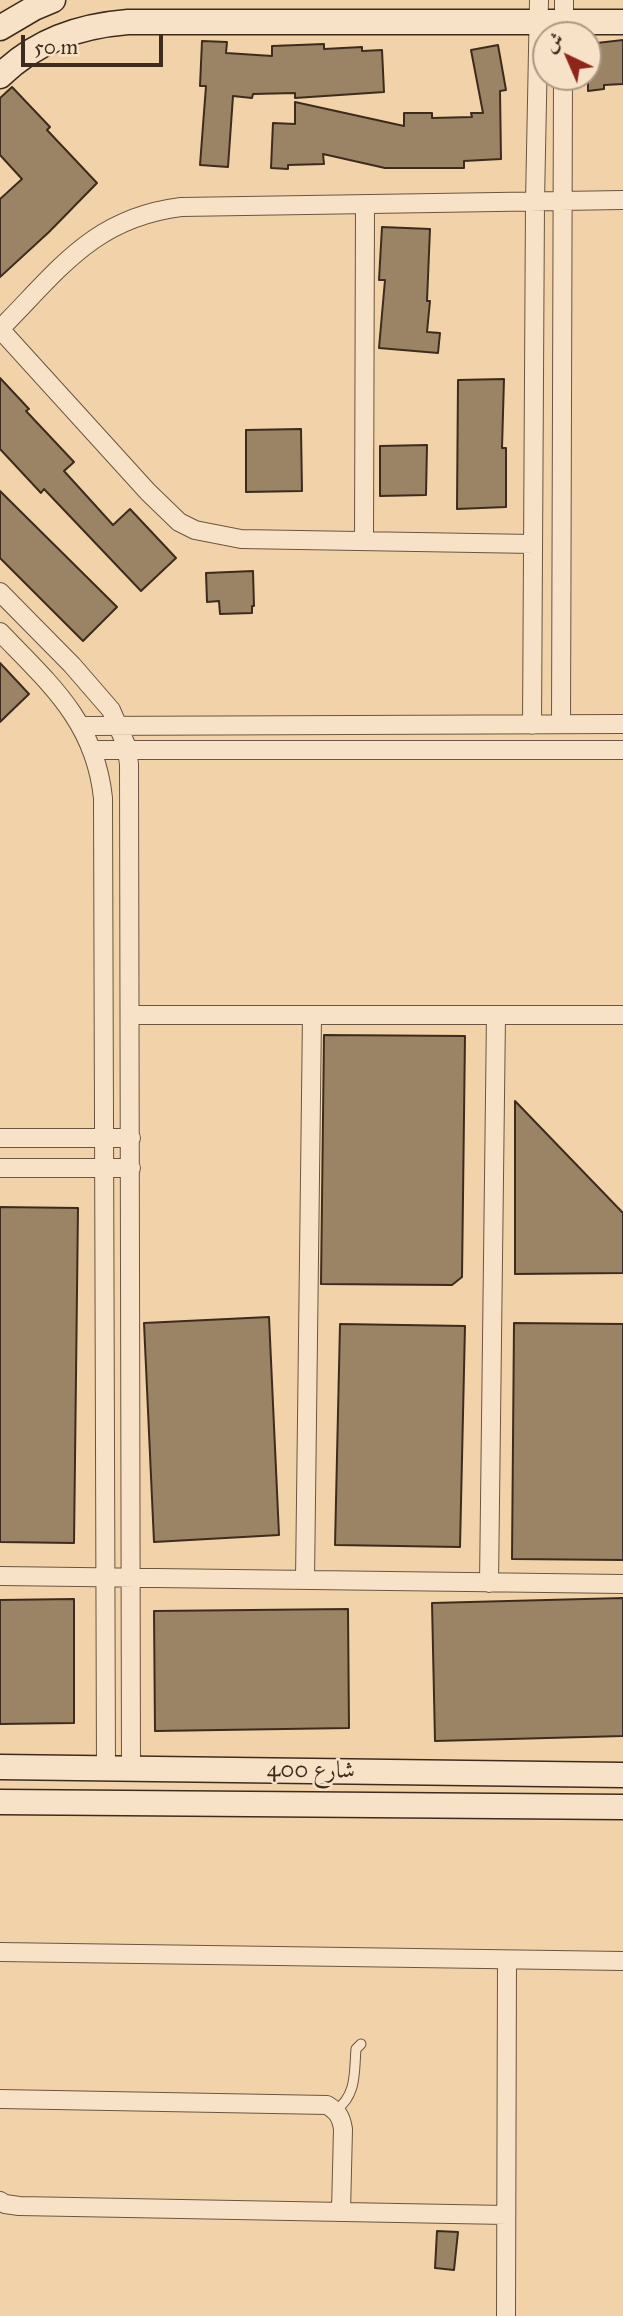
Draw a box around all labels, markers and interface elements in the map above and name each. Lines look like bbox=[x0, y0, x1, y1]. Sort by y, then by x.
scale bar bbox=[24, 21, 166, 65]
north arrow bbox=[532, 21, 602, 91]
text: ش bbox=[539, 27, 568, 57]
text: 50 m bbox=[34, 34, 78, 60]
street label: شارع 400 bbox=[267, 1756, 355, 1786]

